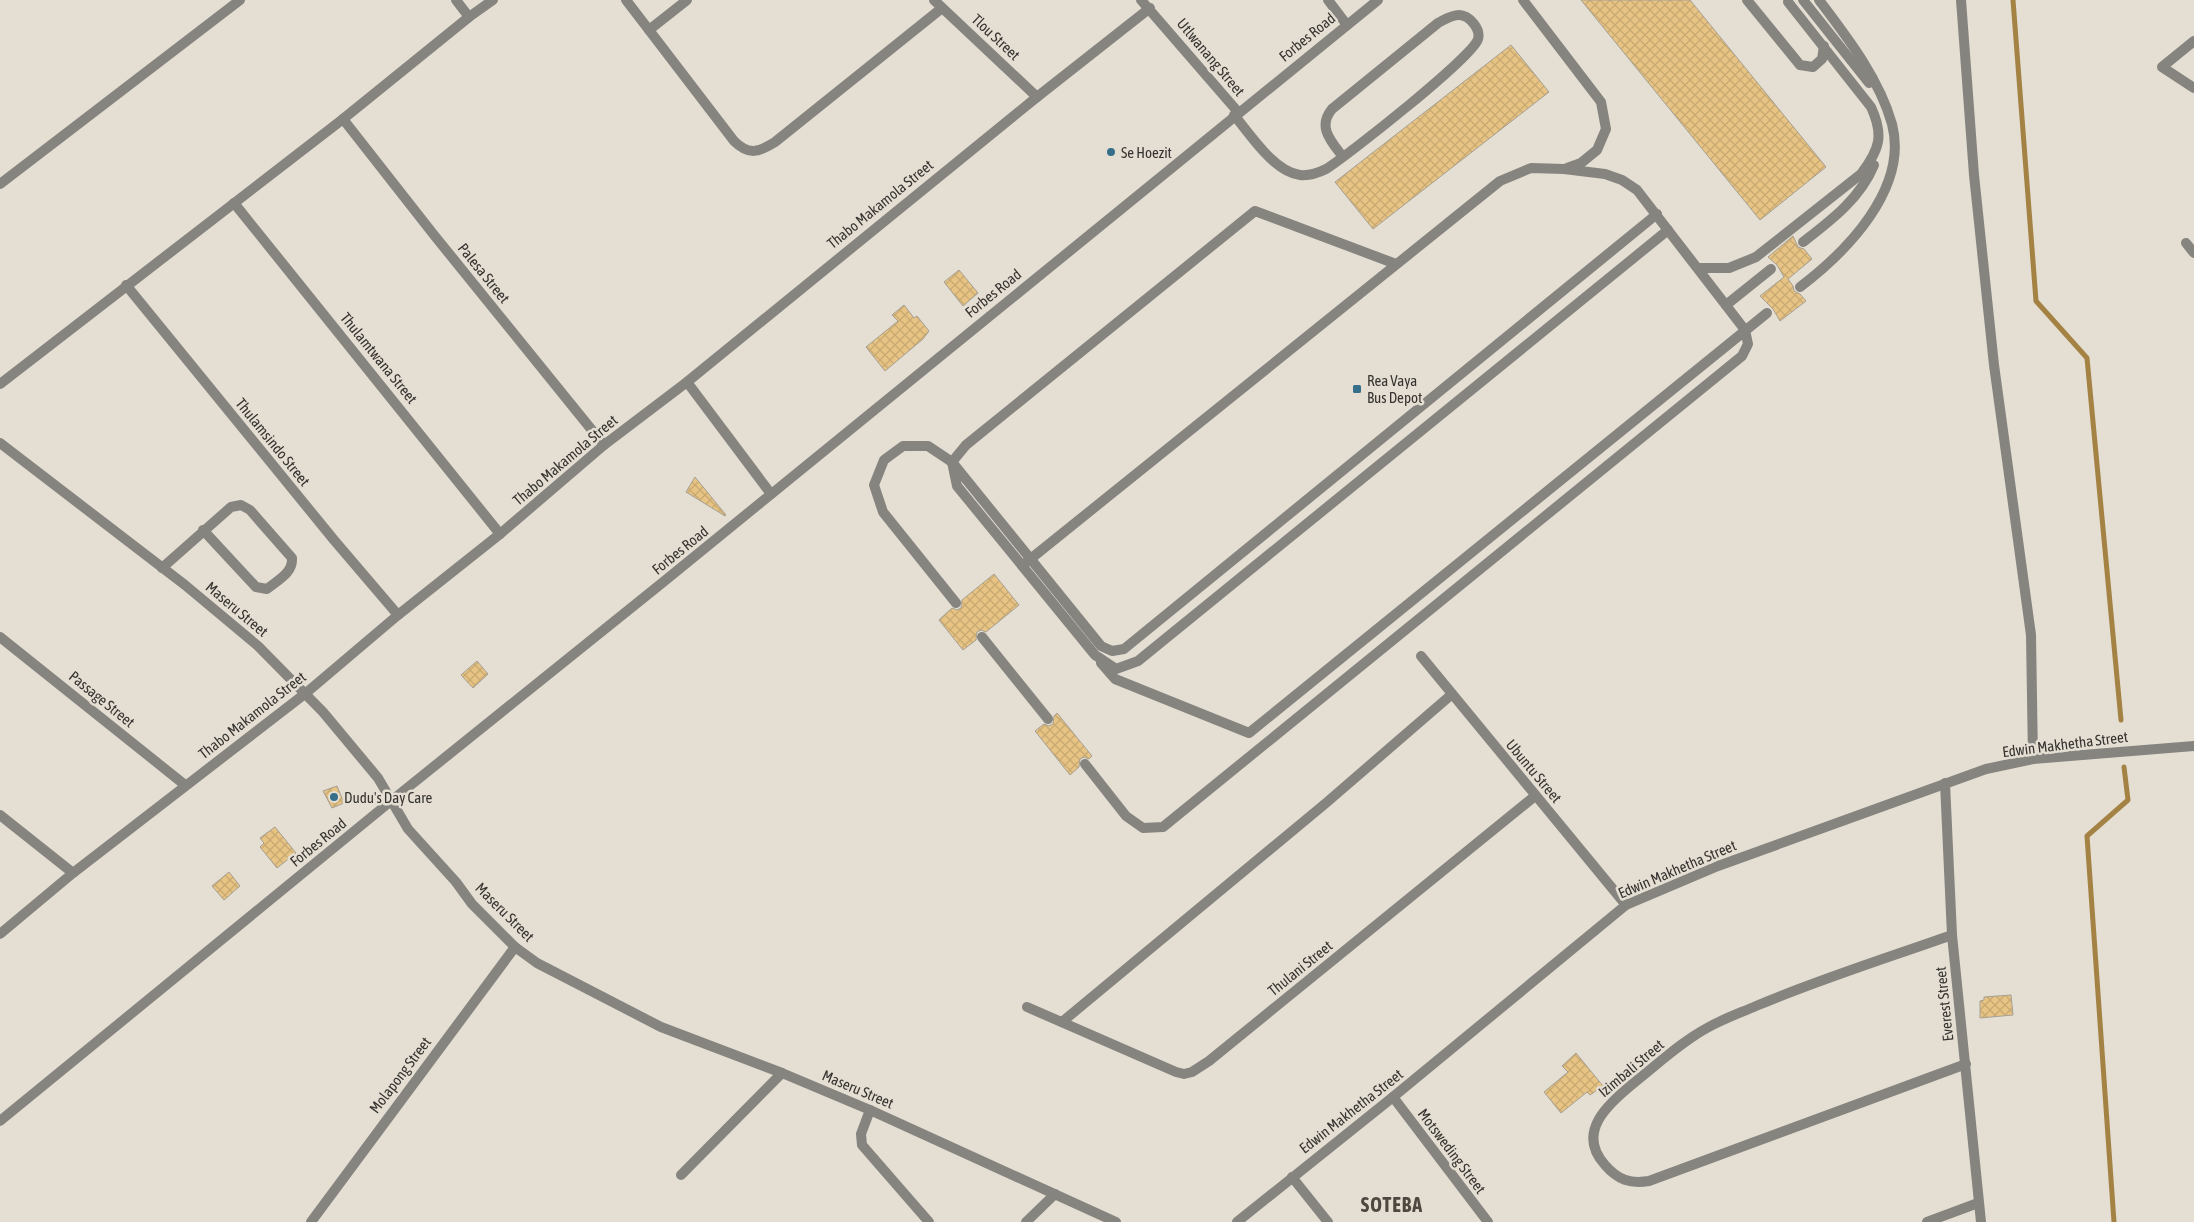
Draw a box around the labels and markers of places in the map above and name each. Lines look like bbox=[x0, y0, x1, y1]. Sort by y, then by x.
place label: Se Hoezit bbox=[1121, 144, 1172, 161]
marker: Se Hoezit bbox=[1105, 146, 1117, 158]
place label: Rea Vaya Bus Depot bbox=[1367, 372, 1422, 406]
marker: Rea Vaya Bus Depot bbox=[1351, 383, 1363, 395]
place label: Dudu's Day Care bbox=[344, 789, 433, 806]
marker: Dudu's Day Care bbox=[328, 791, 340, 803]

